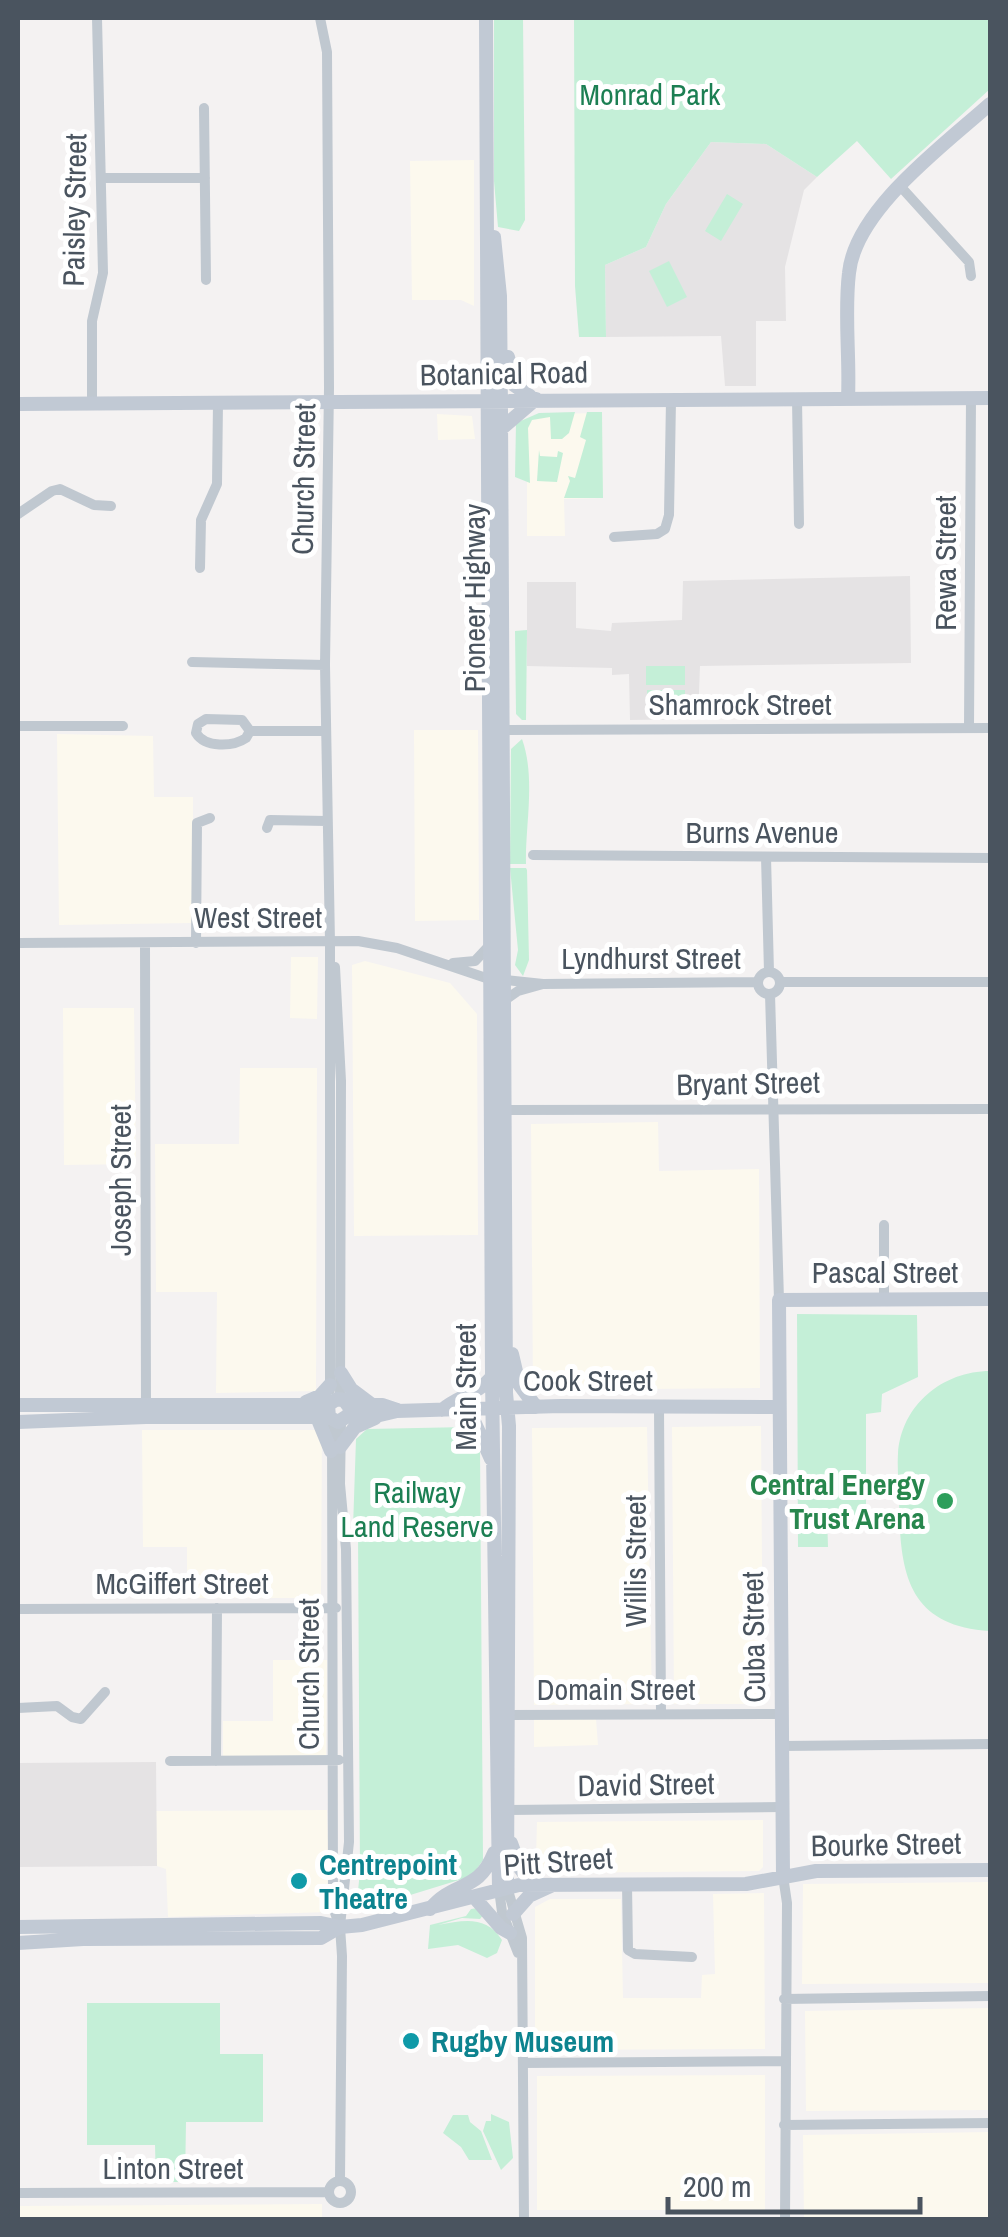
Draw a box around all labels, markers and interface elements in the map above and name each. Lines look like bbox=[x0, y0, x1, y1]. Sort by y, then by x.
park label: Monrad Park bbox=[580, 74, 721, 114]
street label: Paisley Street bbox=[53, 133, 95, 287]
street label: Botanical Road bbox=[420, 352, 588, 394]
street label: Church Street bbox=[282, 403, 324, 555]
street label: Rewa Street bbox=[925, 495, 965, 631]
street label: Pioneer Highway bbox=[454, 503, 494, 692]
street label: Shamrock Street bbox=[648, 684, 832, 724]
street label: Burns Avenue bbox=[686, 812, 838, 852]
street label: West Street bbox=[194, 897, 322, 937]
street label: Lyndhurst Street bbox=[561, 938, 741, 978]
street label: Bryant Street bbox=[676, 1062, 820, 1104]
street label: Joseph Street bbox=[100, 1104, 140, 1256]
street label: Pascal Street bbox=[812, 1252, 958, 1292]
street label: Main Street bbox=[445, 1323, 485, 1451]
street label: Cook Street bbox=[523, 1360, 653, 1400]
place label: Central Energy Trust Arena bbox=[750, 1464, 925, 1538]
park label: Railway Land Reserve bbox=[340, 1472, 494, 1546]
marker: Central Energy Trust Arena bbox=[934, 1490, 956, 1512]
street label: Willis Street bbox=[615, 1495, 655, 1627]
street label: McGiffert Street bbox=[95, 1563, 269, 1603]
street label: Cuba Street bbox=[732, 1571, 774, 1703]
street label: Church Street bbox=[288, 1598, 328, 1750]
street label: Domain Street bbox=[537, 1669, 695, 1709]
street label: David Street bbox=[577, 1763, 715, 1805]
street label: Bourke Street bbox=[810, 1823, 962, 1865]
street label: Pitt Street bbox=[502, 1837, 614, 1885]
place label: Centrepoint Theatre bbox=[319, 1844, 457, 1918]
marker: Centrepoint Theatre bbox=[288, 1870, 310, 1892]
place label: Rugby Museum bbox=[431, 2021, 614, 2061]
marker: Rugby Museum bbox=[400, 2030, 422, 2052]
street label: Linton Street bbox=[103, 2148, 244, 2188]
scale bar bbox=[668, 2152, 920, 2214]
text: 200 m bbox=[683, 2166, 751, 2206]

